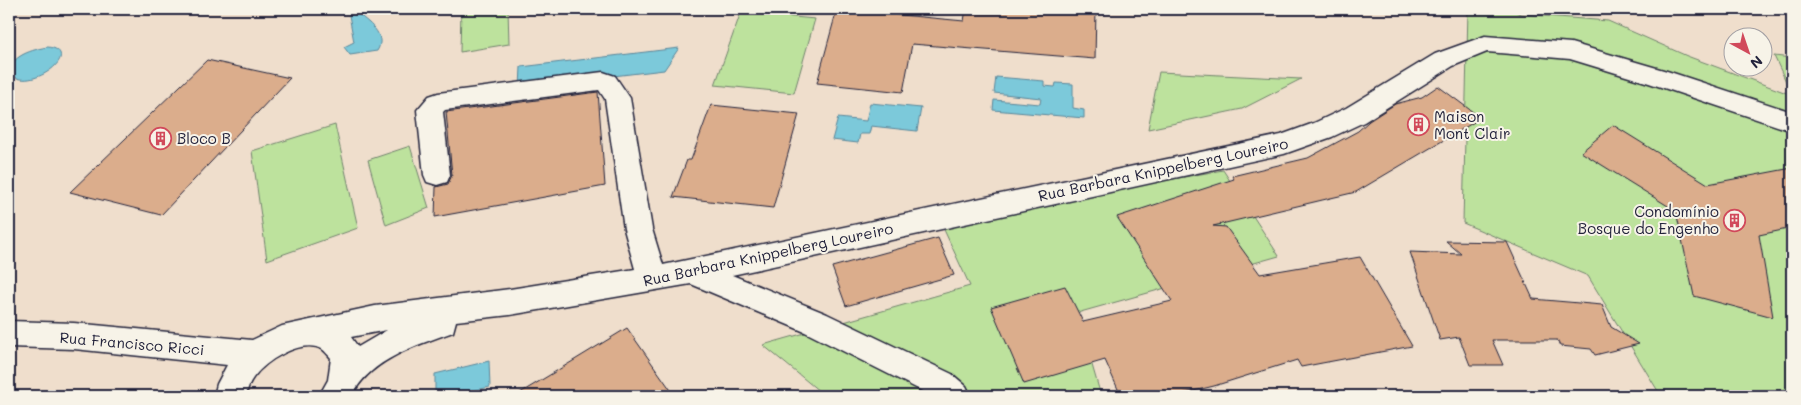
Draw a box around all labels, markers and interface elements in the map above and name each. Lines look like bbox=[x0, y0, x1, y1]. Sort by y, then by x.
north arrow bbox=[1724, 28, 1774, 78]
text: N bbox=[1746, 52, 1767, 73]
place label: Maison Mont Clair bbox=[1434, 106, 1511, 143]
building icon: Maison Mont Clair bbox=[1406, 113, 1430, 137]
building icon: Bloco B bbox=[149, 126, 173, 150]
place label: Bloco B bbox=[177, 128, 231, 148]
street label: Rua Barbara Knippelberg Loureiro bbox=[1036, 133, 1290, 205]
place label: Condomínio Bosque do Engenho bbox=[1578, 201, 1719, 238]
building icon: Condomínio Bosque do Engenho bbox=[1723, 208, 1747, 232]
street label: Rua Barbara Knippelberg Loureiro bbox=[641, 218, 895, 290]
street label: Rua Francisco Ricci bbox=[59, 327, 205, 359]

